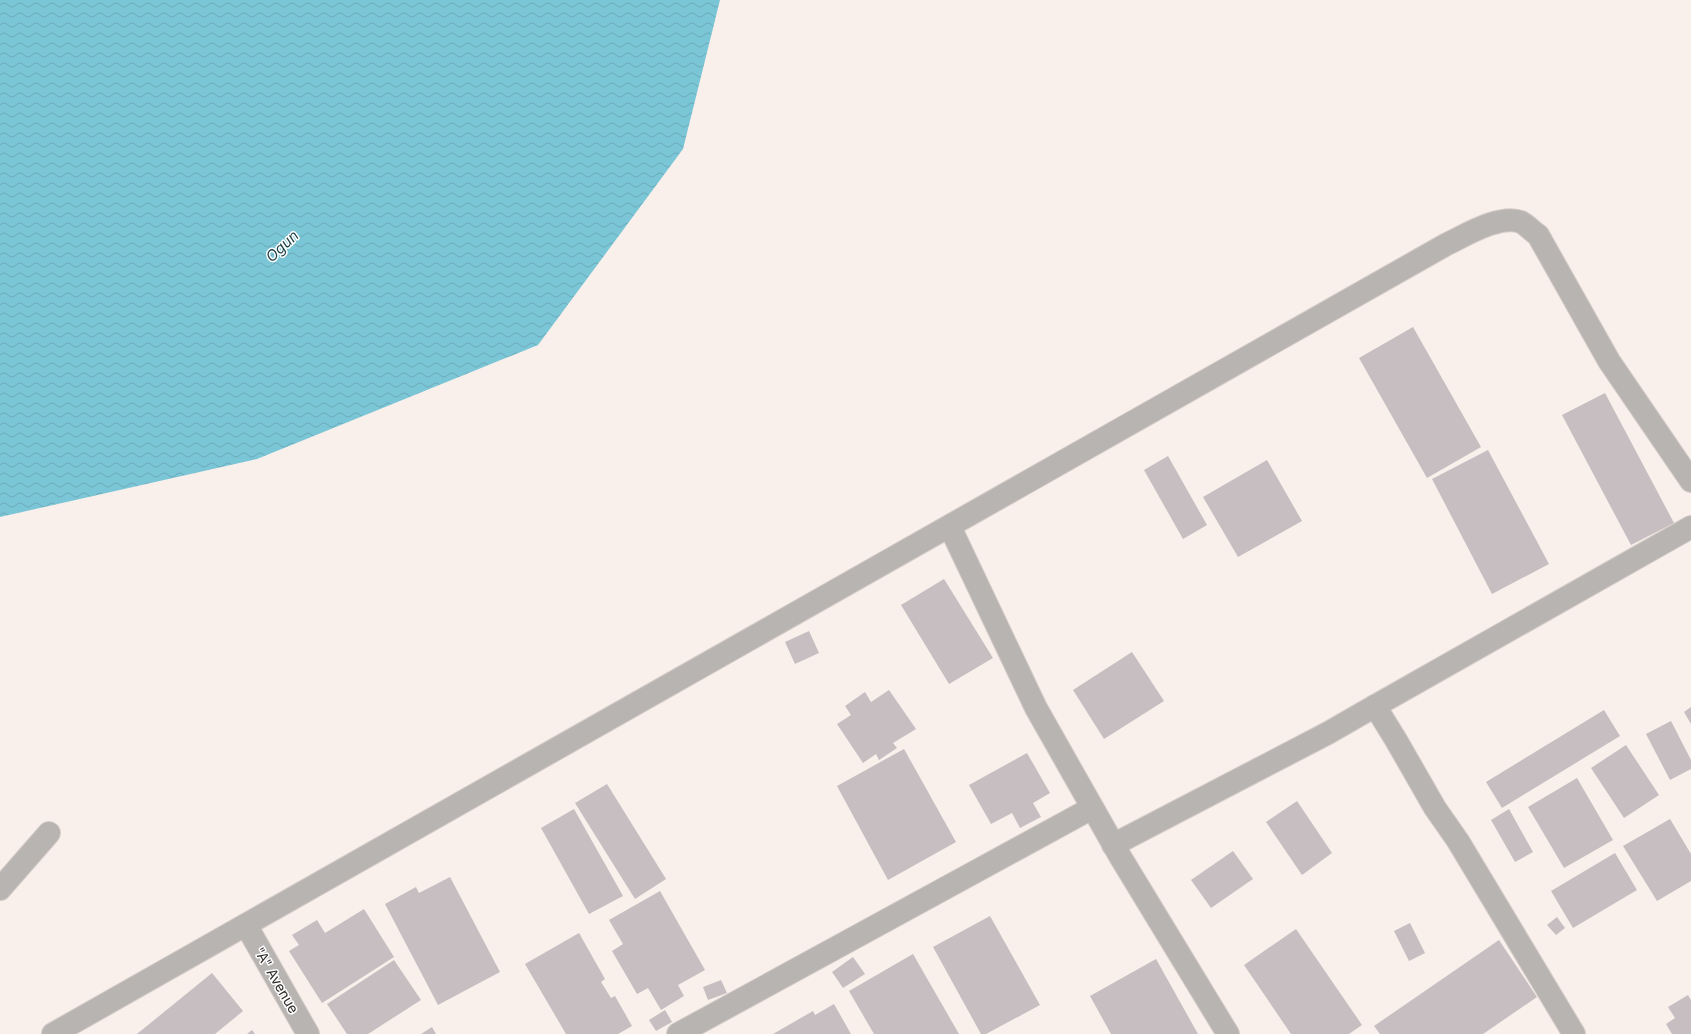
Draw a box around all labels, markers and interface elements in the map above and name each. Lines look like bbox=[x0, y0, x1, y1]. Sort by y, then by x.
water label: Ogun bbox=[261, 226, 303, 266]
street label: "A" Avenue bbox=[251, 944, 303, 1016]

